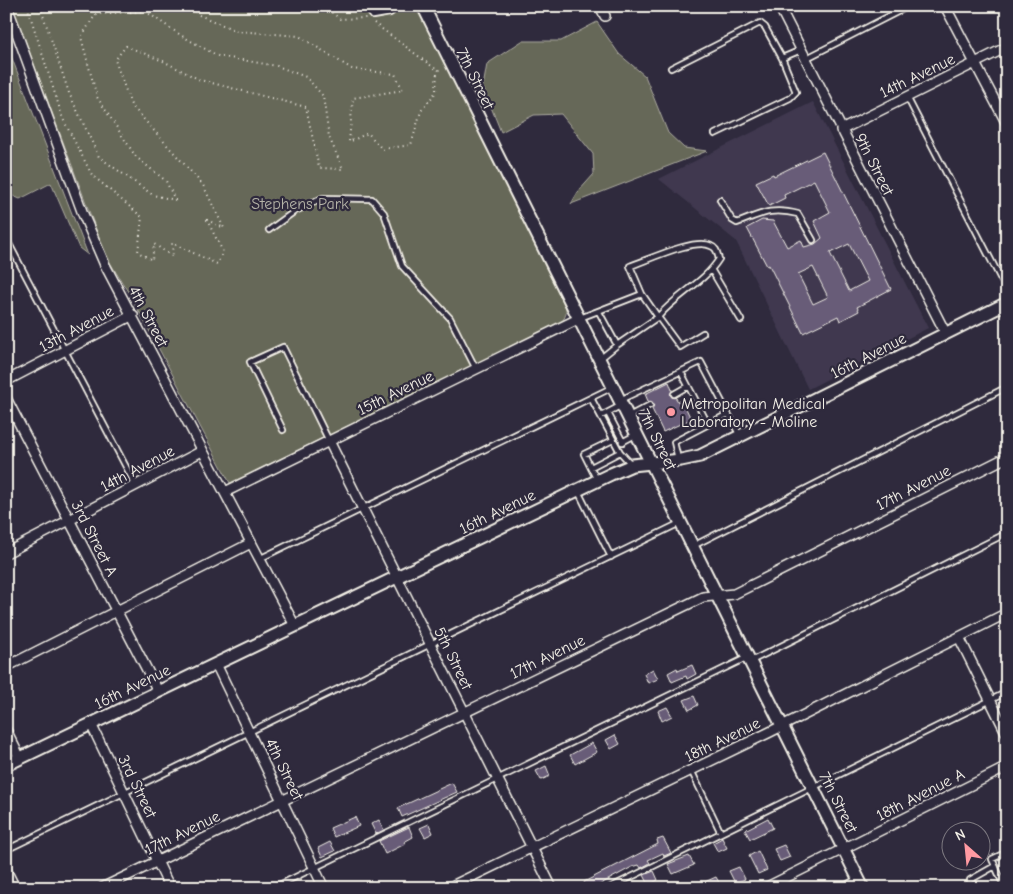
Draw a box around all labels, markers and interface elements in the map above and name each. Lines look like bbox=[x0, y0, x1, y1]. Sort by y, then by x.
street label: 7th Street bbox=[453, 45, 498, 112]
street label: 14th Avenue bbox=[877, 50, 958, 102]
street label: 9th Street bbox=[851, 130, 898, 199]
park label: Stephens Park bbox=[251, 195, 349, 213]
street label: 4th Street bbox=[125, 283, 172, 350]
street label: 13th Avenue bbox=[36, 302, 117, 356]
street label: 16th Avenue bbox=[828, 329, 909, 383]
street label: 15th Avenue bbox=[355, 367, 436, 419]
place label: Metropolitan Medical Laboratory - Moline bbox=[681, 395, 825, 431]
street label: 7th Street bbox=[634, 406, 680, 473]
marker: Metropolitan Medical Laboratory - Moline bbox=[665, 406, 677, 418]
street label: 14th Avenue bbox=[97, 442, 178, 496]
street label: 17th Avenue bbox=[873, 461, 954, 514]
street label: 16th Avenue bbox=[457, 486, 538, 538]
street label: 3rd Street A bbox=[67, 498, 121, 579]
street label: 5th Street bbox=[430, 624, 476, 693]
street label: 17th Avenue bbox=[507, 631, 588, 683]
street label: 16th Avenue bbox=[92, 661, 173, 713]
street label: 18th Avenue bbox=[682, 714, 763, 766]
street label: 4th Street bbox=[261, 736, 307, 804]
street label: 3rd Street bbox=[114, 752, 160, 821]
street label: 18th Avenue A bbox=[873, 765, 968, 825]
street label: 7th Street bbox=[815, 769, 861, 836]
street label: 17th Avenue bbox=[142, 807, 223, 859]
north arrow bbox=[940, 822, 990, 872]
text: N bbox=[952, 825, 968, 845]

